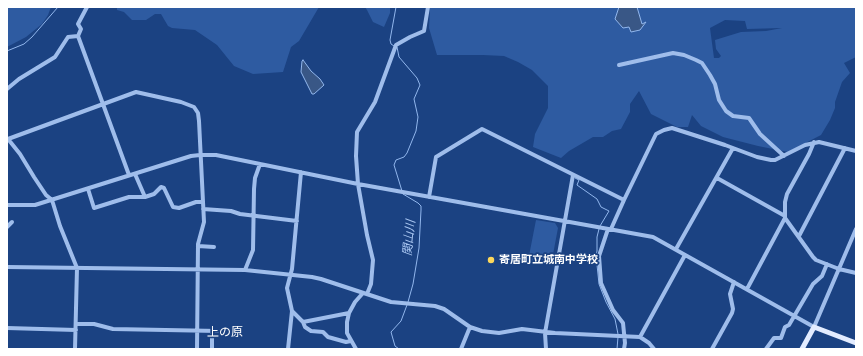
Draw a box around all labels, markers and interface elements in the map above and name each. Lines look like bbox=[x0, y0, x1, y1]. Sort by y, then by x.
water label: 関山川 bbox=[401, 219, 419, 257]
place label: 寄居町立城南中学校 bbox=[499, 253, 598, 267]
marker: 寄居町立城南中学校 bbox=[486, 255, 496, 265]
district label: 上の原 bbox=[207, 326, 243, 340]

